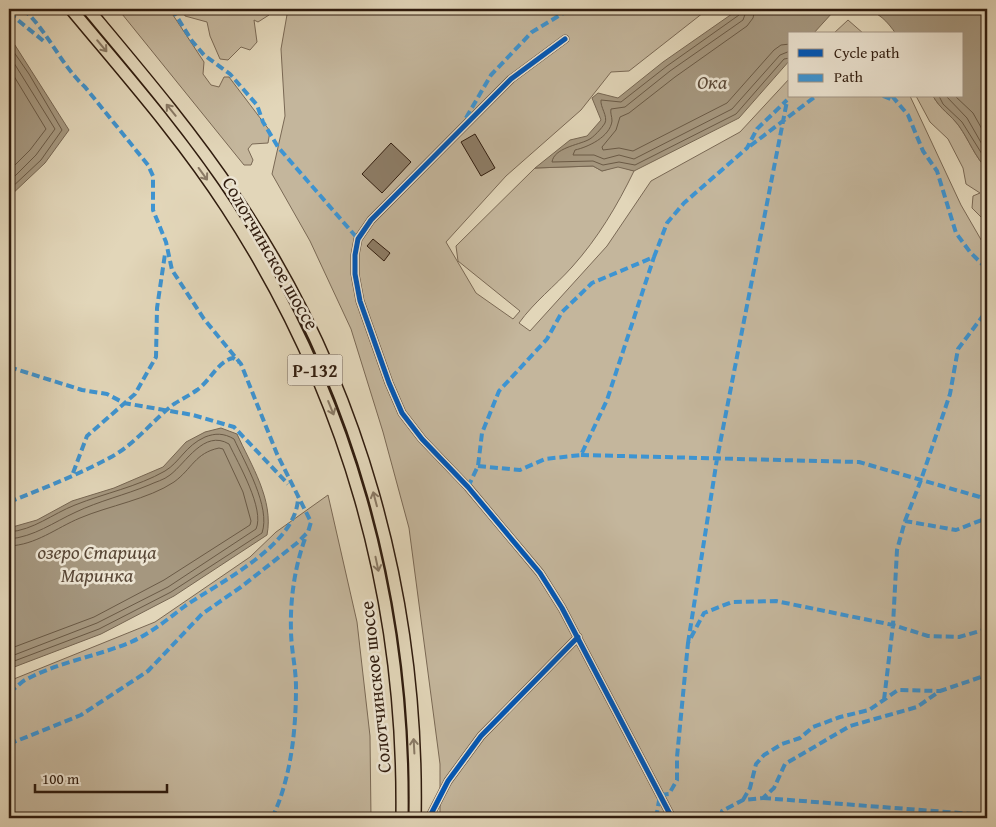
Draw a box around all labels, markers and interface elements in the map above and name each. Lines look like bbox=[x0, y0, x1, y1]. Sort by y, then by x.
legend bbox=[788, 32, 964, 98]
one-way arrow bbox=[97, 40, 108, 53]
text: Cycle path bbox=[834, 42, 900, 63]
text: Path bbox=[834, 66, 863, 87]
water label: Ока bbox=[697, 67, 728, 96]
one-way arrow bbox=[166, 104, 177, 117]
one-way arrow bbox=[198, 167, 208, 181]
street label: Солотчинское шоссе bbox=[216, 171, 326, 335]
road number: Р-132 bbox=[288, 354, 342, 386]
one-way arrow bbox=[327, 400, 336, 415]
one-way arrow bbox=[370, 492, 379, 508]
water label: озеро Старица Маринка bbox=[37, 537, 157, 589]
one-way arrow bbox=[373, 555, 382, 571]
street label: Солотчинское шоссе bbox=[352, 600, 398, 774]
one-way arrow bbox=[410, 738, 419, 754]
scale bar bbox=[35, 762, 168, 794]
text: 100 m bbox=[42, 768, 80, 789]

